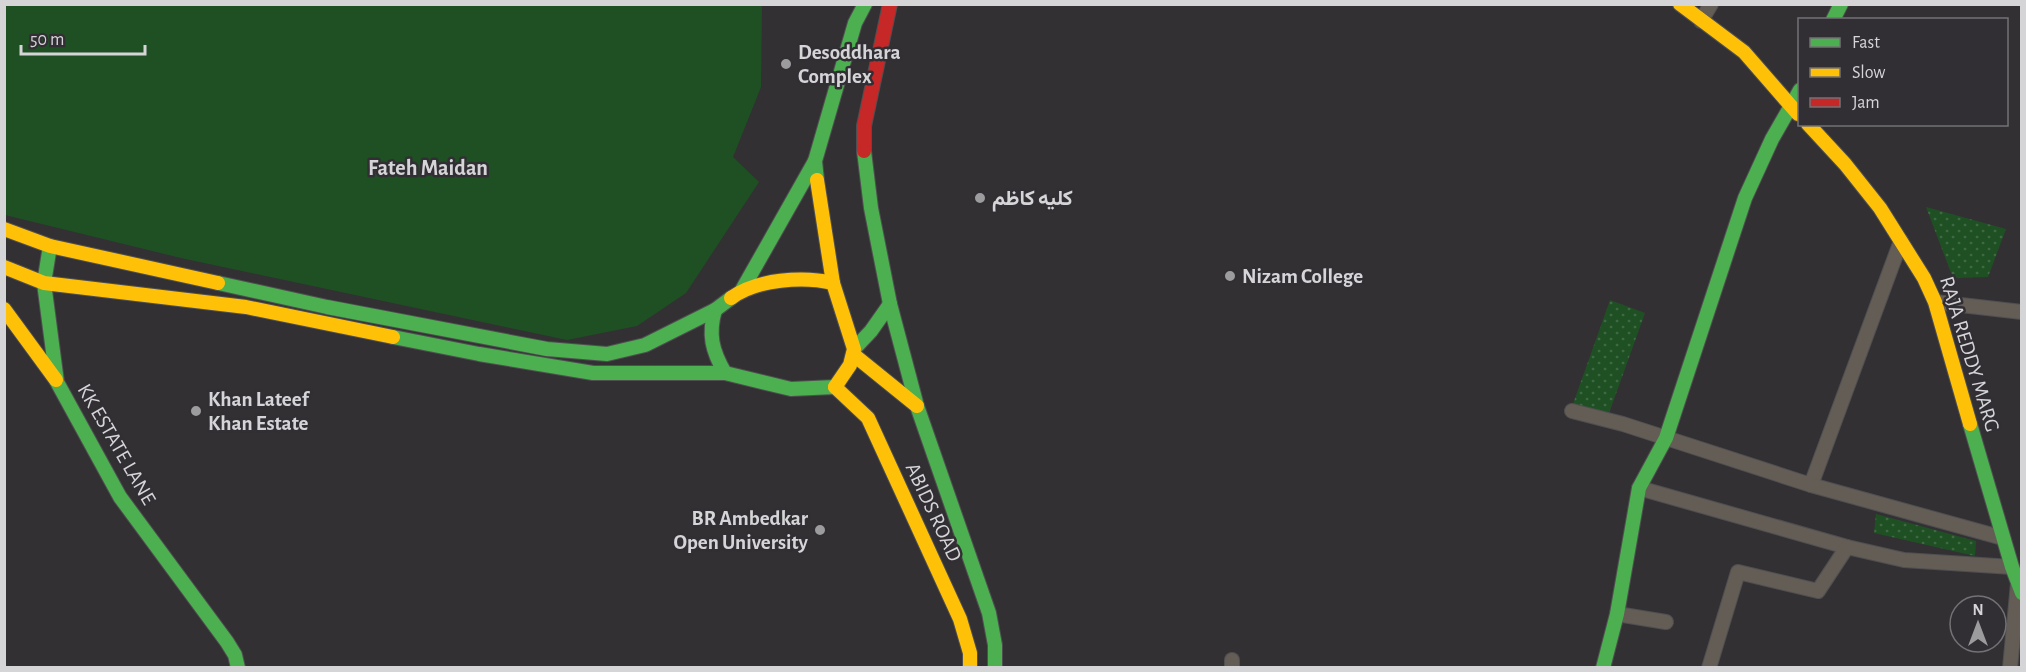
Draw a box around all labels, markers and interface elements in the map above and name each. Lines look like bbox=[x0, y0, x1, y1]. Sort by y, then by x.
scale bar bbox=[21, 18, 146, 56]
legend bbox=[1798, 18, 2008, 126]
text: 50 m bbox=[30, 31, 64, 49]
text: Fast bbox=[1852, 34, 1880, 52]
place label: Desoddhara Complex bbox=[798, 42, 900, 87]
marker: Desoddhara Complex bbox=[779, 57, 793, 71]
text: Slow bbox=[1852, 64, 1885, 82]
text: Jam bbox=[1852, 94, 1880, 112]
district label: Fateh Maidan bbox=[368, 157, 488, 179]
place label: كليه كاظم bbox=[992, 188, 1073, 212]
marker: كليه كاظم bbox=[973, 191, 987, 205]
place label: Nizam College bbox=[1242, 266, 1363, 287]
marker: Nizam College bbox=[1223, 269, 1237, 283]
street label: RAJA REDDY MARG bbox=[1936, 274, 2003, 434]
street label: KK ESTATE LANE bbox=[74, 380, 160, 508]
place label: Khan Lateef Khan Estate bbox=[208, 389, 311, 434]
marker: Khan Lateef Khan Estate bbox=[189, 404, 203, 418]
street label: ABIDS ROAD bbox=[902, 460, 966, 565]
place label: BR Ambedkar Open University bbox=[673, 508, 809, 553]
marker: BR Ambedkar Open University bbox=[813, 523, 827, 537]
north arrow bbox=[1948, 594, 2008, 654]
text: N bbox=[1972, 602, 1984, 618]

